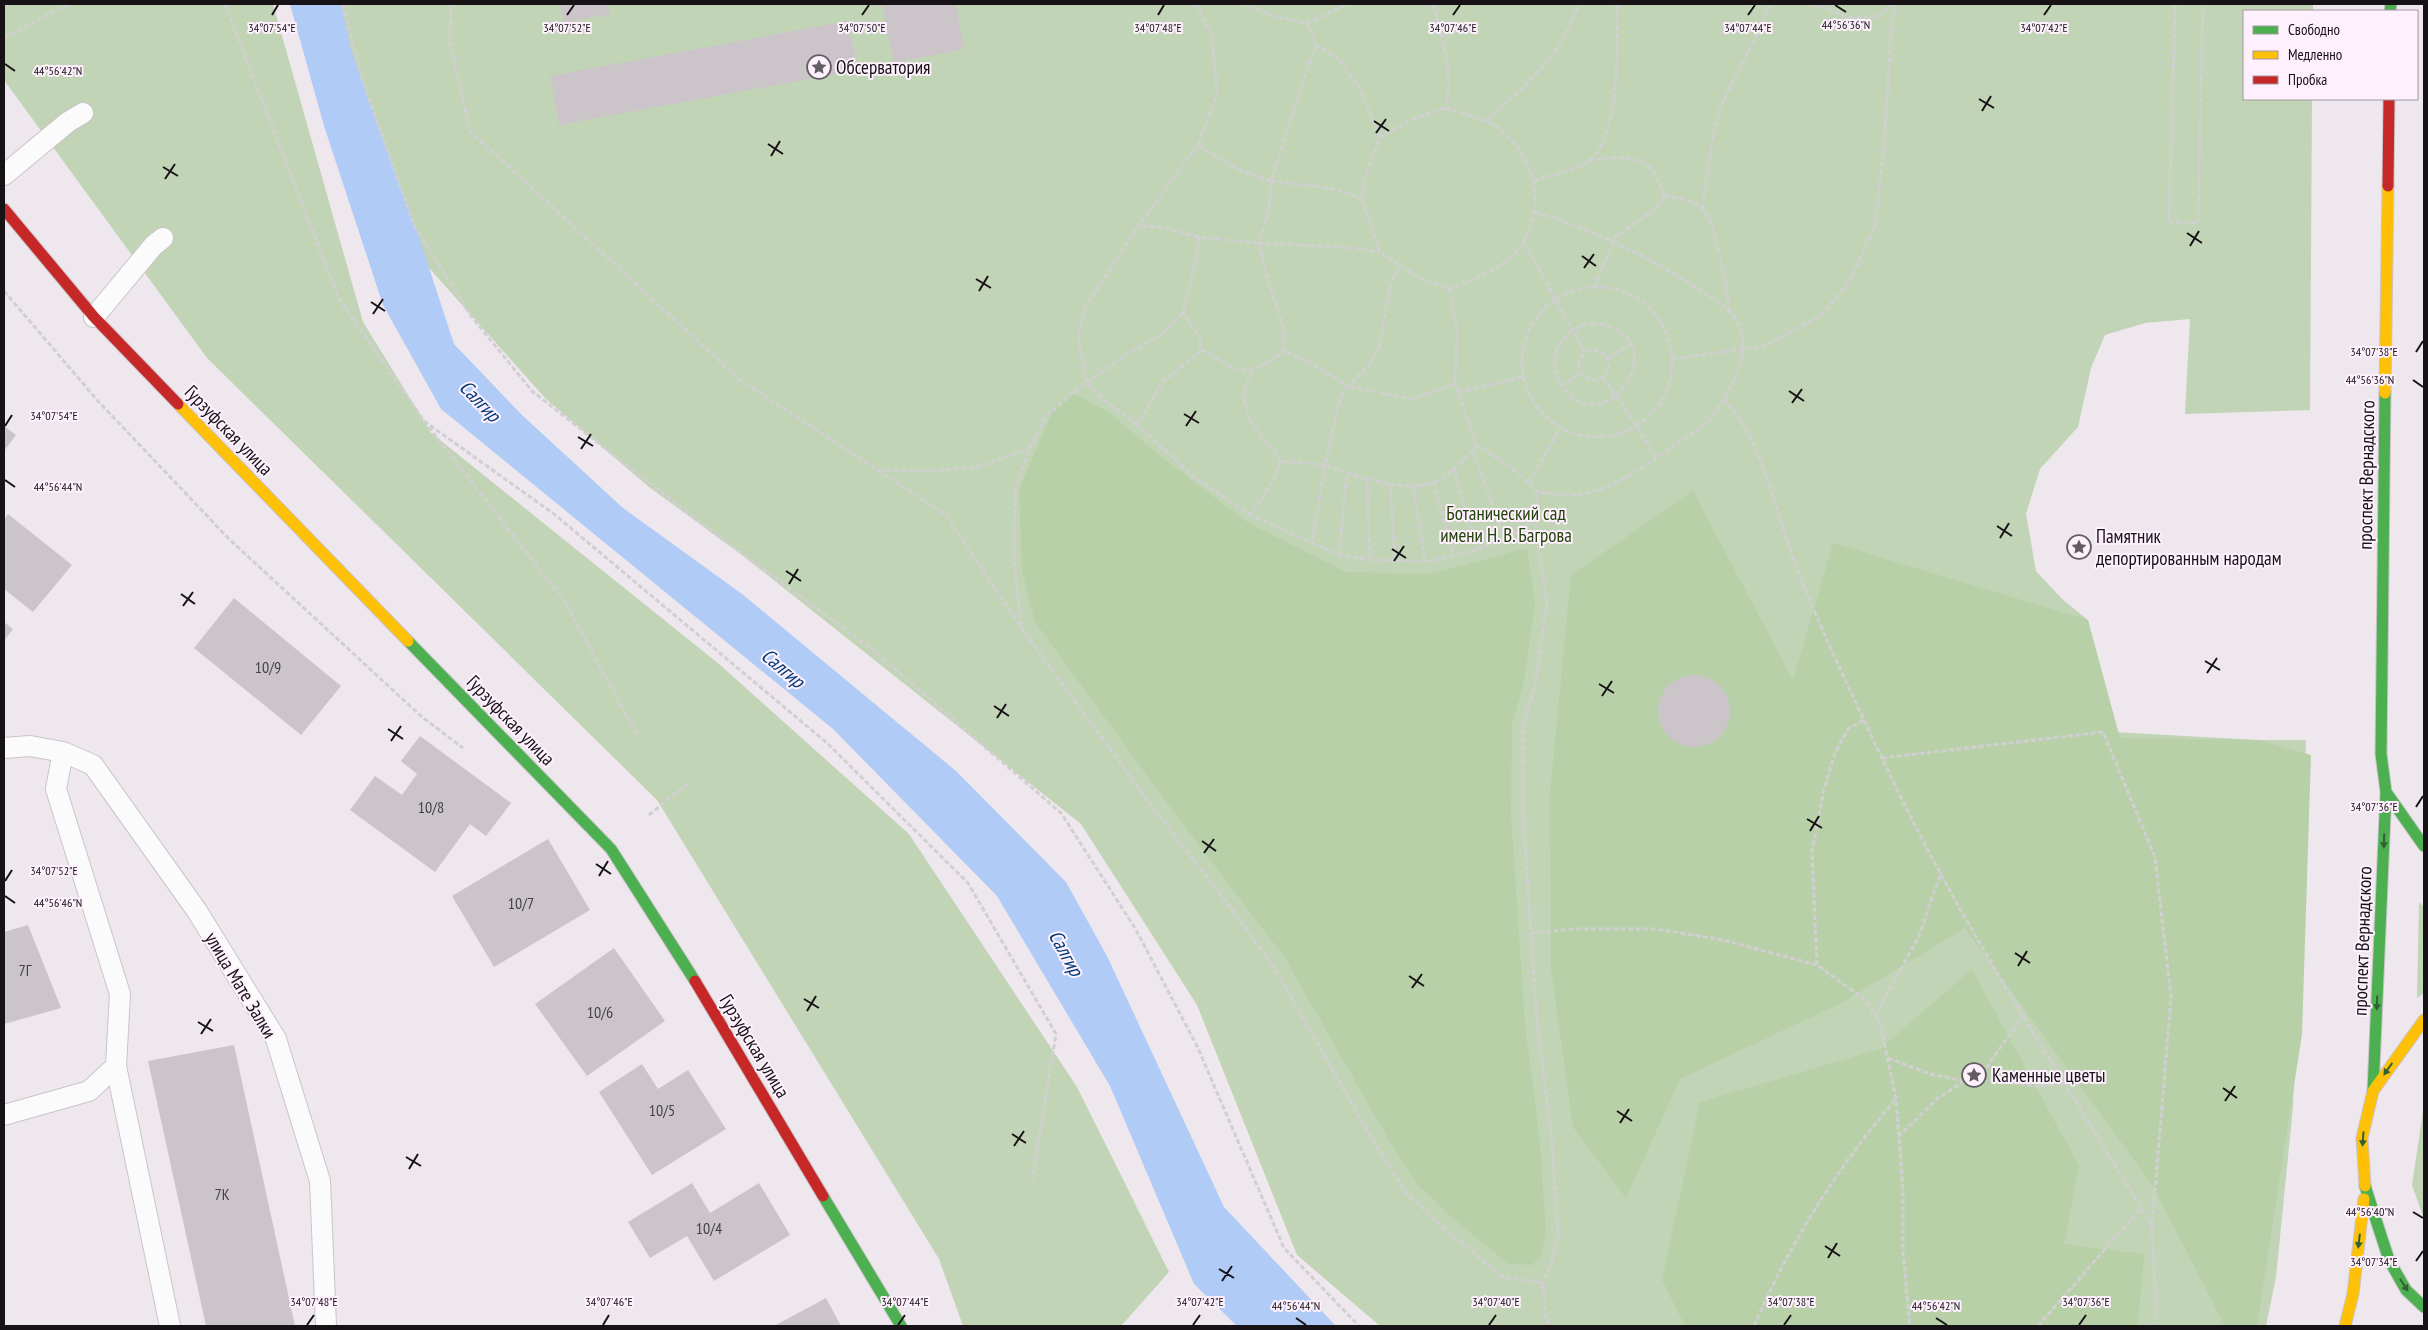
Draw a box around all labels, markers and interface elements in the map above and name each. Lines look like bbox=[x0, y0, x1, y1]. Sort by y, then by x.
legend bbox=[2243, 10, 2418, 100]
text: 44°56'36"N bbox=[1822, 17, 1870, 32]
text: 34°07'54"E bbox=[248, 20, 296, 35]
text: 34°07'52"E bbox=[543, 20, 591, 35]
text: 34°07'50"E bbox=[838, 20, 886, 35]
text: 34°07'48"E bbox=[1134, 20, 1182, 35]
text: 34°07'46"E bbox=[1429, 20, 1477, 35]
text: 34°07'44"E bbox=[1724, 20, 1772, 35]
text: 34°07'42"E bbox=[2020, 20, 2068, 35]
text: Свободно bbox=[2288, 20, 2340, 39]
text: Медленно bbox=[2288, 45, 2342, 64]
place icon: Обсерватория bbox=[806, 54, 832, 80]
place label: Обсерватория bbox=[836, 55, 930, 79]
text: 44°56'42"N bbox=[34, 63, 82, 78]
text: Пробка bbox=[2288, 70, 2327, 89]
text: 34°07'38"E bbox=[2350, 344, 2398, 359]
text: 44°56'36"N bbox=[2346, 372, 2394, 387]
water label: Салгир bbox=[454, 374, 507, 428]
street label: Гурзуфская улица bbox=[180, 380, 278, 480]
street label: проспект Вернадского bbox=[2353, 400, 2379, 550]
text: 34°07'54"E bbox=[30, 408, 78, 423]
text: 44°56'44"N bbox=[34, 479, 82, 494]
park label: Ботанический сад имени Н. В. Багрова bbox=[1440, 501, 1572, 547]
place label: Памятник депортированным народам bbox=[2096, 524, 2282, 570]
place icon: Памятник депортированным народам bbox=[2066, 534, 2092, 560]
water label: Салгир bbox=[756, 642, 811, 694]
house number: 10/9 bbox=[255, 657, 281, 677]
street label: Гурзуфская улица bbox=[462, 670, 560, 770]
house number: 10/8 bbox=[418, 797, 444, 817]
text: 34°07'36"E bbox=[2350, 799, 2398, 814]
one-way arrow bbox=[2380, 833, 2388, 849]
text: 34°07'52"E bbox=[30, 863, 78, 878]
street label: проспект Вернадского bbox=[2347, 866, 2377, 1016]
house number: 10/7 bbox=[508, 893, 534, 913]
text: 44°56'46"N bbox=[34, 895, 82, 910]
water label: Салгир bbox=[1043, 925, 1090, 982]
street label: улица Мате Залки bbox=[200, 928, 282, 1042]
house number: 7Г bbox=[19, 960, 32, 980]
street label: Гурзуфская улица bbox=[715, 990, 795, 1102]
one-way arrow bbox=[2372, 995, 2380, 1011]
house number: 10/6 bbox=[587, 1002, 613, 1022]
place icon: Каменные цветы bbox=[1961, 1062, 1987, 1088]
place label: Каменные цветы bbox=[1992, 1063, 2106, 1087]
one-way arrow bbox=[2383, 1063, 2393, 1076]
house number: 10/5 bbox=[649, 1100, 675, 1120]
one-way arrow bbox=[2359, 1131, 2367, 1147]
house number: 7К bbox=[214, 1184, 230, 1204]
text: 44°56'40"N bbox=[2346, 1204, 2394, 1219]
house number: 10/4 bbox=[696, 1218, 722, 1238]
one-way arrow bbox=[2355, 1233, 2363, 1249]
text: 34°07'34"E bbox=[2350, 1254, 2398, 1269]
one-way arrow bbox=[2399, 1279, 2409, 1292]
text: 34°07'48"E bbox=[290, 1294, 338, 1309]
text: 34°07'46"E bbox=[585, 1294, 633, 1309]
text: 34°07'44"E bbox=[881, 1294, 929, 1309]
text: 34°07'42"E bbox=[1176, 1294, 1224, 1309]
text: 34°07'40"E bbox=[1472, 1294, 1520, 1309]
text: 34°07'38"E bbox=[1767, 1294, 1815, 1309]
text: 34°07'36"E bbox=[2062, 1294, 2110, 1309]
text: 44°56'44"N bbox=[1272, 1298, 1320, 1313]
text: 44°56'42"N bbox=[1912, 1298, 1960, 1313]

